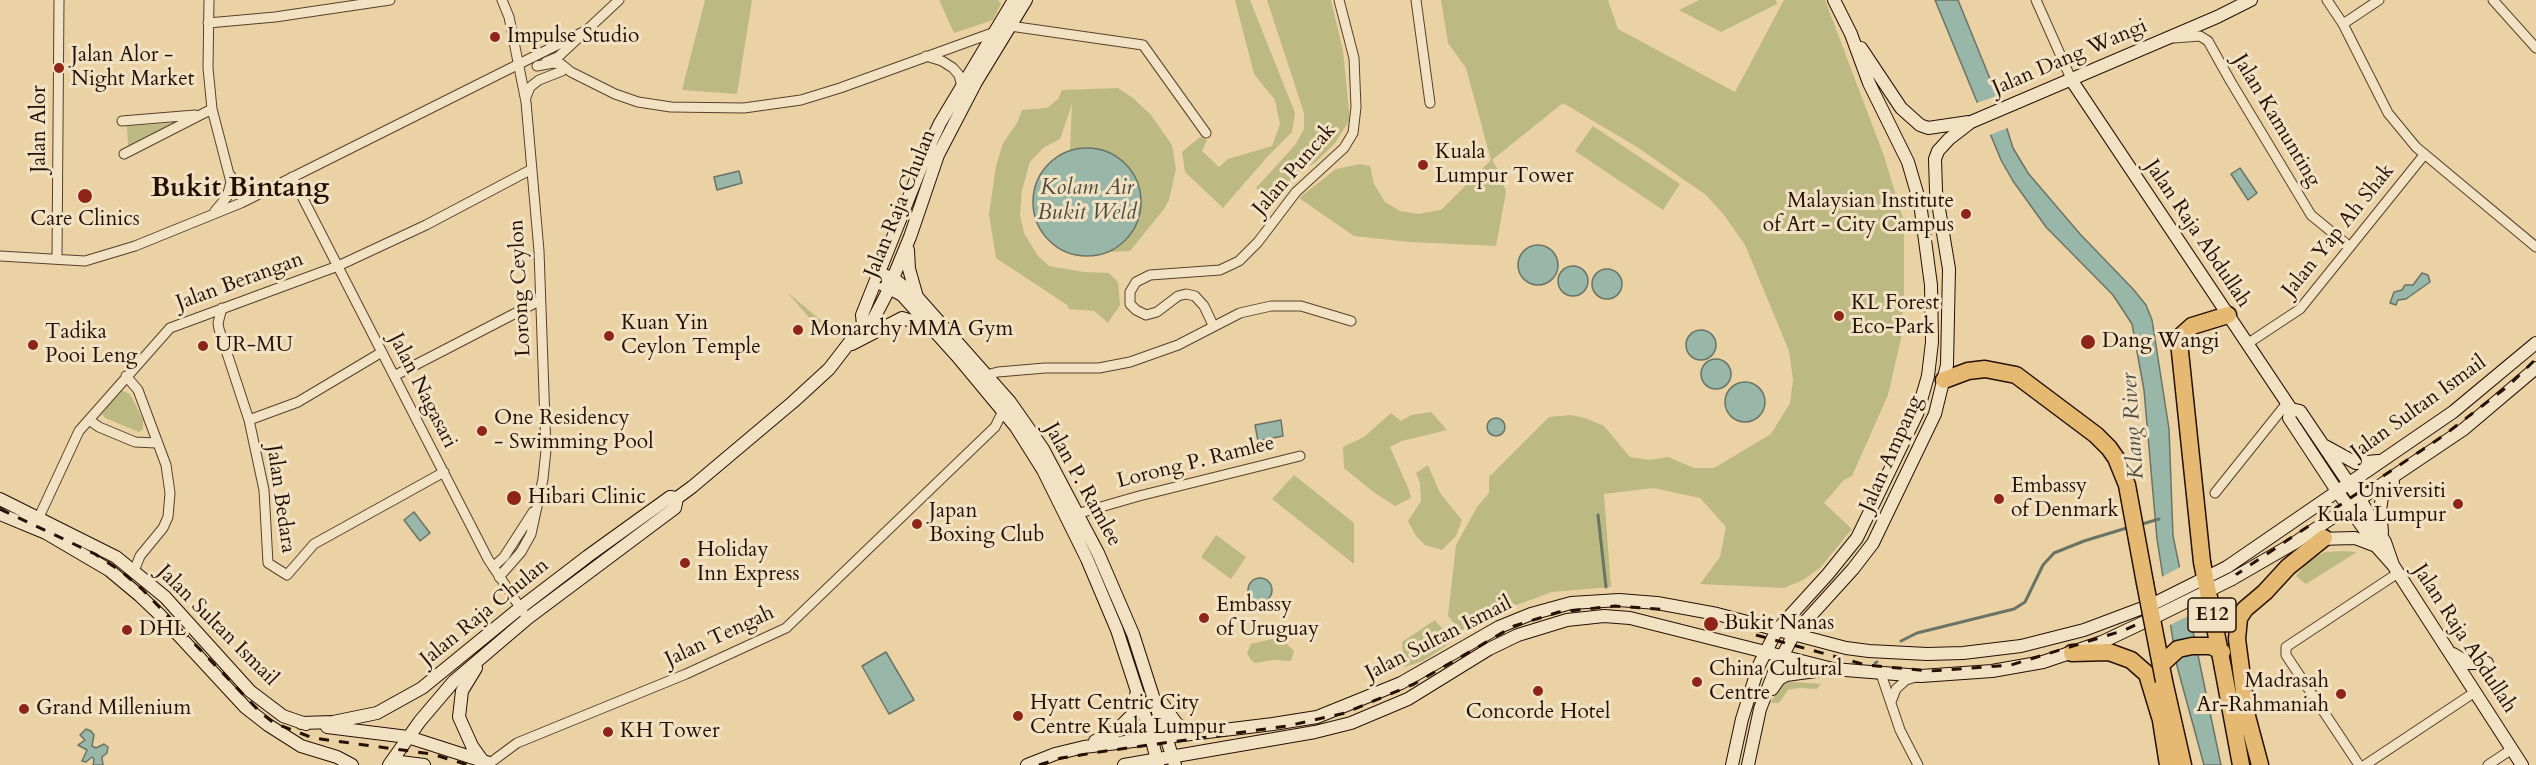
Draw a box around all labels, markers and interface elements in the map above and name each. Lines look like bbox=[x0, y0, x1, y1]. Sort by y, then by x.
street label: Jalan Dang Wangi bbox=[1989, 14, 2151, 102]
place label: Impulse Studio bbox=[507, 24, 639, 50]
marker: Impulse Studio bbox=[488, 30, 502, 44]
place label: Jalan Alor - Night Market bbox=[71, 43, 194, 93]
street label: Jalan Kamunting bbox=[2226, 50, 2326, 192]
marker: Jalan Alor - Night Market bbox=[52, 61, 66, 75]
street label: Jalan Alor bbox=[27, 85, 53, 173]
street label: Jalan Puncak bbox=[1248, 119, 1342, 221]
street label: Jalan Raja Chulan bbox=[860, 126, 942, 282]
place label: Kuala Lumpur Tower bbox=[1435, 140, 1574, 190]
street label: Jalan Raja Abdullah bbox=[2138, 155, 2256, 313]
marker: Kuala Lumpur Tower bbox=[1416, 158, 1430, 172]
street label: Jalan Yap Ah Shak bbox=[2278, 159, 2400, 303]
district label: Bukit Bintang bbox=[151, 174, 329, 206]
water label: Kolam Air Bukit Weld bbox=[1037, 176, 1137, 228]
marker: Care Clinics bbox=[76, 187, 94, 205]
place label: Malaysian Institute of Art - City Campus bbox=[1763, 189, 1954, 239]
place label: Care Clinics bbox=[30, 207, 140, 233]
marker: Malaysian Institute of Art - City Campus bbox=[1959, 207, 1973, 221]
street label: Lorong Ceylon bbox=[505, 219, 537, 357]
street label: Jalan Berangan bbox=[173, 247, 307, 317]
place label: KL Forest Eco-Park bbox=[1851, 291, 1939, 341]
marker: KL Forest Eco-Park bbox=[1832, 309, 1846, 323]
place label: Kuan Yin Ceylon Temple bbox=[621, 311, 761, 361]
place label: Monarchy MMA Gym bbox=[810, 317, 1013, 343]
place label: Tadika Pooi Leng bbox=[45, 320, 138, 370]
marker: Monarchy MMA Gym bbox=[791, 323, 805, 337]
street label: Jalan Nagasari bbox=[382, 329, 462, 453]
marker: Kuan Yin Ceylon Temple bbox=[602, 329, 616, 343]
place label: Dang Wangi bbox=[2102, 329, 2219, 355]
place label: UR-MU bbox=[215, 333, 293, 359]
marker: Dang Wangi bbox=[2079, 333, 2097, 351]
marker: Tadika Pooi Leng bbox=[26, 338, 40, 352]
marker: UR-MU bbox=[196, 339, 210, 353]
street label: Jalan Sultan Ismail bbox=[2346, 350, 2492, 466]
water label: Klang River bbox=[2117, 372, 2151, 480]
street label: Jalan Ampang bbox=[1855, 392, 1929, 516]
place label: One Residency - Swimming Pool bbox=[494, 406, 653, 456]
street label: Jalan P. Ramlee bbox=[1038, 419, 1126, 551]
marker: One Residency - Swimming Pool bbox=[475, 424, 489, 438]
street label: Lorong P. Ramlee bbox=[1115, 431, 1277, 495]
street label: Jalan Bedara bbox=[260, 443, 300, 555]
place label: Embassy of Denmark bbox=[2011, 474, 2119, 524]
place label: Universiti Kuala Lumpur bbox=[2317, 479, 2446, 529]
place label: Hibari Clinic bbox=[528, 485, 646, 511]
marker: Hibari Clinic bbox=[505, 489, 523, 507]
marker: Embassy of Denmark bbox=[1992, 492, 2006, 506]
marker: Universiti Kuala Lumpur bbox=[2451, 497, 2465, 511]
place label: Japan Boxing Club bbox=[929, 499, 1044, 549]
marker: Japan Boxing Club bbox=[910, 517, 924, 531]
place label: Holiday Inn Express bbox=[697, 538, 799, 588]
street label: Jalan Raja Chulan bbox=[416, 554, 554, 672]
marker: Holiday Inn Express bbox=[678, 556, 692, 570]
street label: Jalan Sultan Ismail bbox=[151, 560, 283, 692]
street label: Jalan Raja Abdullah bbox=[2406, 560, 2522, 718]
street label: Jalan Sultan Ismail bbox=[1362, 591, 1516, 687]
place label: Embassy of Uruguay bbox=[1216, 593, 1319, 643]
road number: E12 bbox=[2188, 598, 2236, 632]
street label: Jalan Tengah bbox=[661, 601, 779, 673]
marker: Embassy of Uruguay bbox=[1197, 611, 1211, 625]
place label: Bukit Nanas bbox=[1724, 611, 1834, 637]
marker: Bukit Nanas bbox=[1702, 615, 1720, 633]
place label: DHL bbox=[139, 617, 186, 643]
marker: DHL bbox=[120, 623, 134, 637]
place label: China Cultural Centre bbox=[1709, 657, 1842, 707]
place label: Madrasah Ar-Rahmaniah bbox=[2197, 669, 2329, 719]
marker: China Cultural Centre bbox=[1690, 675, 1704, 689]
marker: Concorde Hotel bbox=[1531, 684, 1545, 698]
marker: Madrasah Ar-Rahmaniah bbox=[2334, 687, 2348, 701]
place label: Hyatt Centric City Centre Kuala Lumpur bbox=[1030, 691, 1226, 741]
place label: Grand Millenium bbox=[36, 696, 191, 722]
place label: Concorde Hotel bbox=[1466, 700, 1610, 726]
marker: Grand Millenium bbox=[17, 702, 31, 716]
marker: Hyatt Centric City Centre Kuala Lumpur bbox=[1011, 709, 1025, 723]
place label: KH Tower bbox=[620, 719, 720, 745]
marker: KH Tower bbox=[601, 725, 615, 739]

